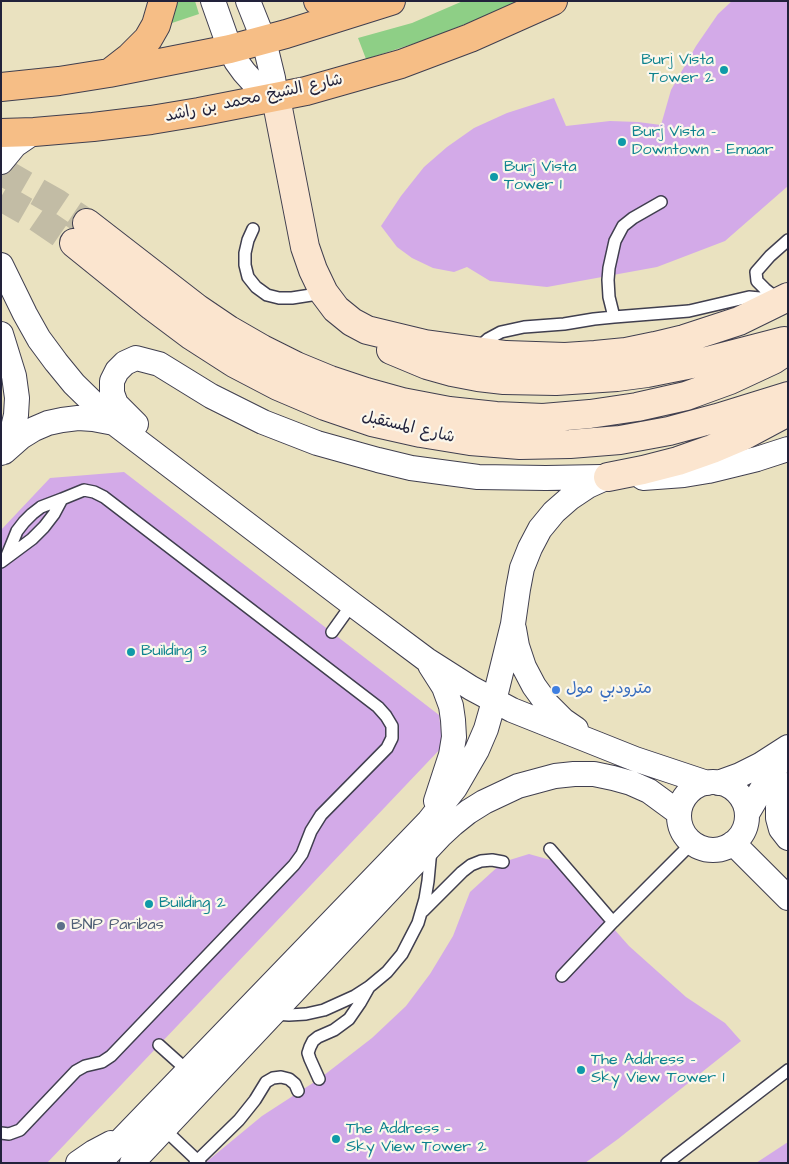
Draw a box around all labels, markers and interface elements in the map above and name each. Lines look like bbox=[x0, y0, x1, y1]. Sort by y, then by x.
place label: Burj Vista Tower 2 bbox=[641, 51, 714, 89]
marker: Burj Vista Tower 2 bbox=[718, 64, 730, 76]
street label: شارع الشيخ محمد بن راشد bbox=[163, 71, 345, 127]
place label: Burj Vista - Downtown - Emaar bbox=[632, 123, 774, 161]
marker: Burj Vista - Downtown - Emaar bbox=[616, 136, 628, 148]
place label: Burj Vista Tower 1 bbox=[504, 158, 577, 196]
marker: Burj Vista Tower 1 bbox=[488, 171, 500, 183]
street label: شارع المستقبل bbox=[360, 408, 456, 448]
place label: Building 3 bbox=[141, 642, 207, 662]
marker: Building 3 bbox=[125, 646, 137, 658]
place label: مترودبي مول bbox=[566, 680, 652, 700]
marker: مترودبي مول bbox=[550, 684, 562, 696]
place label: Building 2 bbox=[159, 894, 226, 914]
marker: Building 2 bbox=[143, 898, 155, 910]
place label: BNP Paribas bbox=[71, 916, 164, 936]
marker: BNP Paribas bbox=[55, 920, 67, 932]
place label: The Address - Sky View Tower 1 bbox=[591, 1051, 725, 1089]
marker: The Address - Sky View Tower 1 bbox=[575, 1064, 587, 1076]
place label: The Address - Sky View Tower 2 bbox=[346, 1120, 487, 1158]
marker: The Address - Sky View Tower 2 bbox=[330, 1133, 342, 1145]

